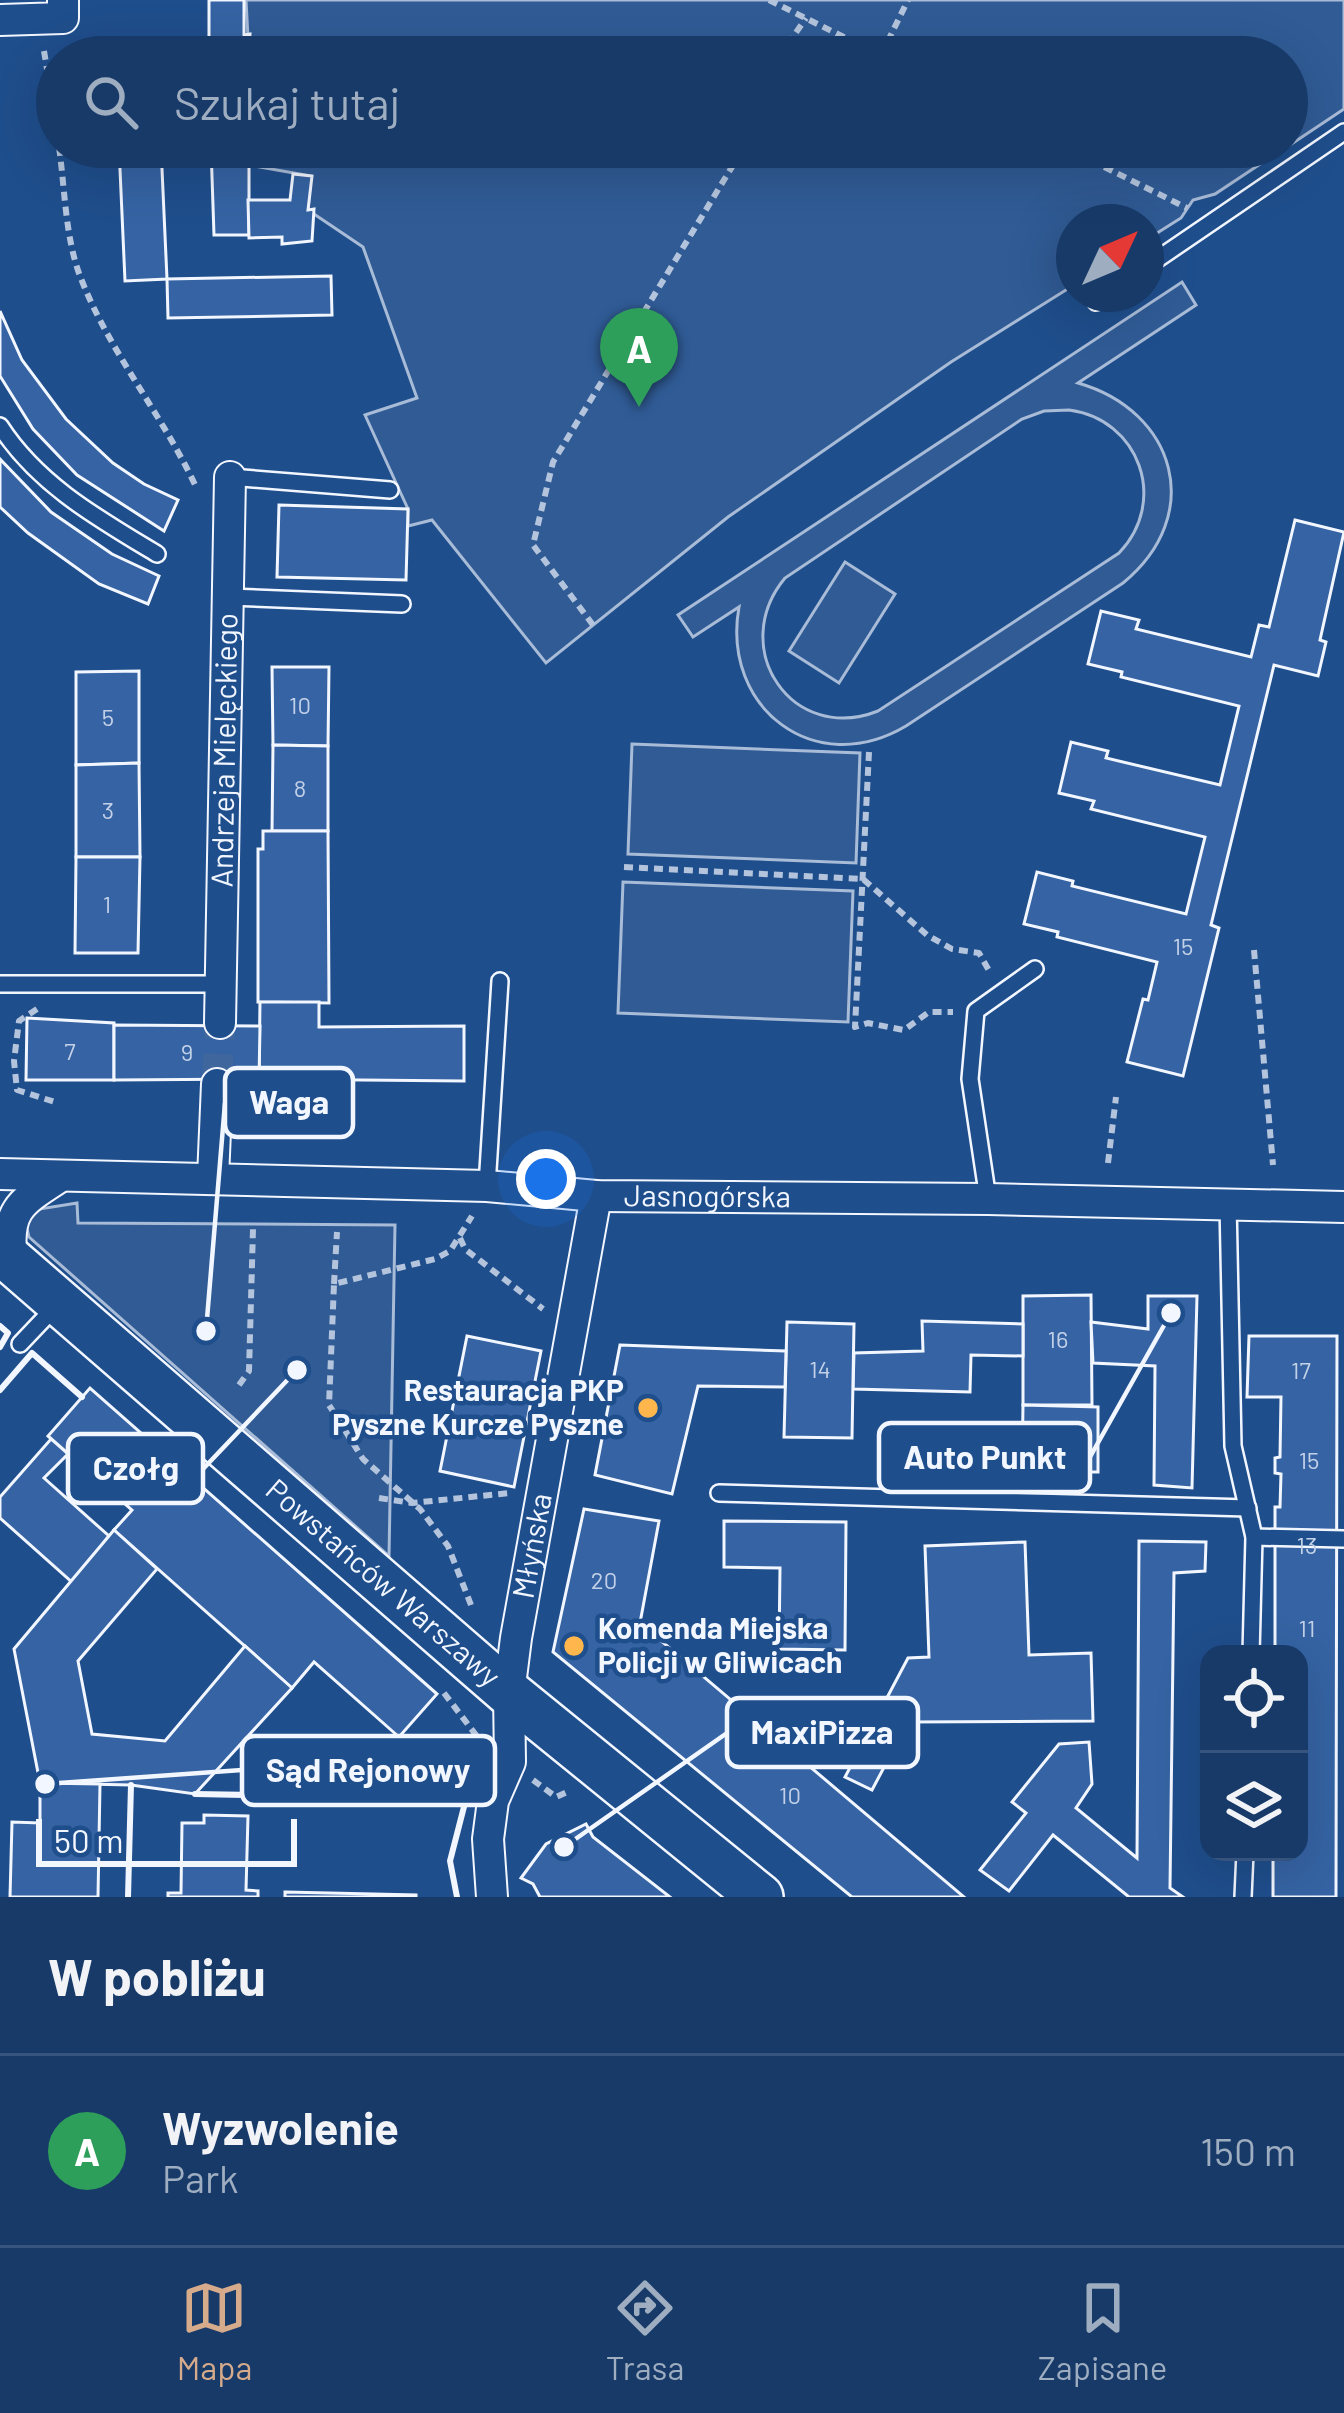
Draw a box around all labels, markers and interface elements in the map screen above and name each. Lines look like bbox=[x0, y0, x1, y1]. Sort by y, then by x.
search box bbox=[36, 36, 1308, 168]
icon: search bbox=[78, 69, 144, 135]
text: Szukaj tutaj bbox=[174, 75, 401, 129]
north arrow bbox=[1056, 204, 1164, 312]
pin: A bbox=[600, 308, 678, 407]
street label: Andrzeja Mielęckiego bbox=[202, 613, 244, 888]
house number: 10 bbox=[289, 690, 311, 719]
house number: 5 bbox=[102, 702, 114, 731]
house number: 8 bbox=[294, 773, 306, 802]
house number: 3 bbox=[102, 795, 114, 824]
house number: 1 bbox=[103, 889, 111, 918]
house number: 15 bbox=[1173, 931, 1193, 960]
house number: 7 bbox=[64, 1036, 76, 1065]
house number: 9 bbox=[181, 1037, 193, 1066]
callout: Waga bbox=[225, 1068, 353, 1137]
text: Waga bbox=[249, 1081, 329, 1121]
your location bbox=[516, 1149, 576, 1209]
street label: Jasnogórska bbox=[624, 1176, 791, 1213]
house number: 16 bbox=[1048, 1324, 1068, 1353]
house number: 14 bbox=[809, 1354, 831, 1383]
house number: 17 bbox=[1291, 1355, 1311, 1384]
place label: Restauracja PKP Pyszne Kurcze Pyszne bbox=[332, 1371, 624, 1441]
marker: Restauracja PKP Pyszne Kurcze Pyszne bbox=[635, 1395, 661, 1421]
callout: Auto Punkt bbox=[879, 1423, 1090, 1492]
callout: Czołg bbox=[68, 1434, 203, 1503]
text: Auto Punkt bbox=[903, 1436, 1067, 1476]
house number: 15 bbox=[1299, 1445, 1319, 1474]
text: Czołg bbox=[93, 1447, 179, 1487]
street label: Powstańców Warszawy bbox=[260, 1470, 509, 1693]
street label: Młyńska bbox=[504, 1490, 558, 1601]
house number: 13 bbox=[1297, 1530, 1317, 1559]
house number: 20 bbox=[591, 1565, 617, 1594]
place label: Komenda Miejska Policji w Gliwicach bbox=[598, 1609, 843, 1679]
house number: 11 bbox=[1299, 1613, 1315, 1642]
marker: Komenda Miejska Policji w Gliwicach bbox=[561, 1633, 587, 1659]
map controls bbox=[1200, 1645, 1308, 1861]
button: locate bbox=[1200, 1645, 1308, 1753]
callout: MaxiPizza bbox=[727, 1698, 918, 1767]
text: MaxiPizza bbox=[750, 1711, 894, 1751]
callout: Sąd Rejonowy bbox=[242, 1736, 495, 1805]
text: Sąd Rejonowy bbox=[266, 1749, 471, 1789]
button: layers bbox=[1200, 1753, 1308, 1861]
house number: 10 bbox=[779, 1780, 801, 1809]
scale bar bbox=[36, 1813, 297, 1866]
text: 50 m bbox=[54, 1820, 124, 1860]
text: W pobliżu bbox=[48, 1945, 266, 2006]
text: Wyzwolenie bbox=[162, 2100, 399, 2154]
text: A bbox=[74, 2127, 100, 2174]
text: 150 m bbox=[1200, 2127, 1296, 2174]
text: Park bbox=[162, 2154, 239, 2201]
tab: Mapa bbox=[177, 2275, 252, 2387]
tab: Trasa bbox=[606, 2275, 684, 2387]
tab: Zapisane bbox=[1038, 2275, 1167, 2387]

